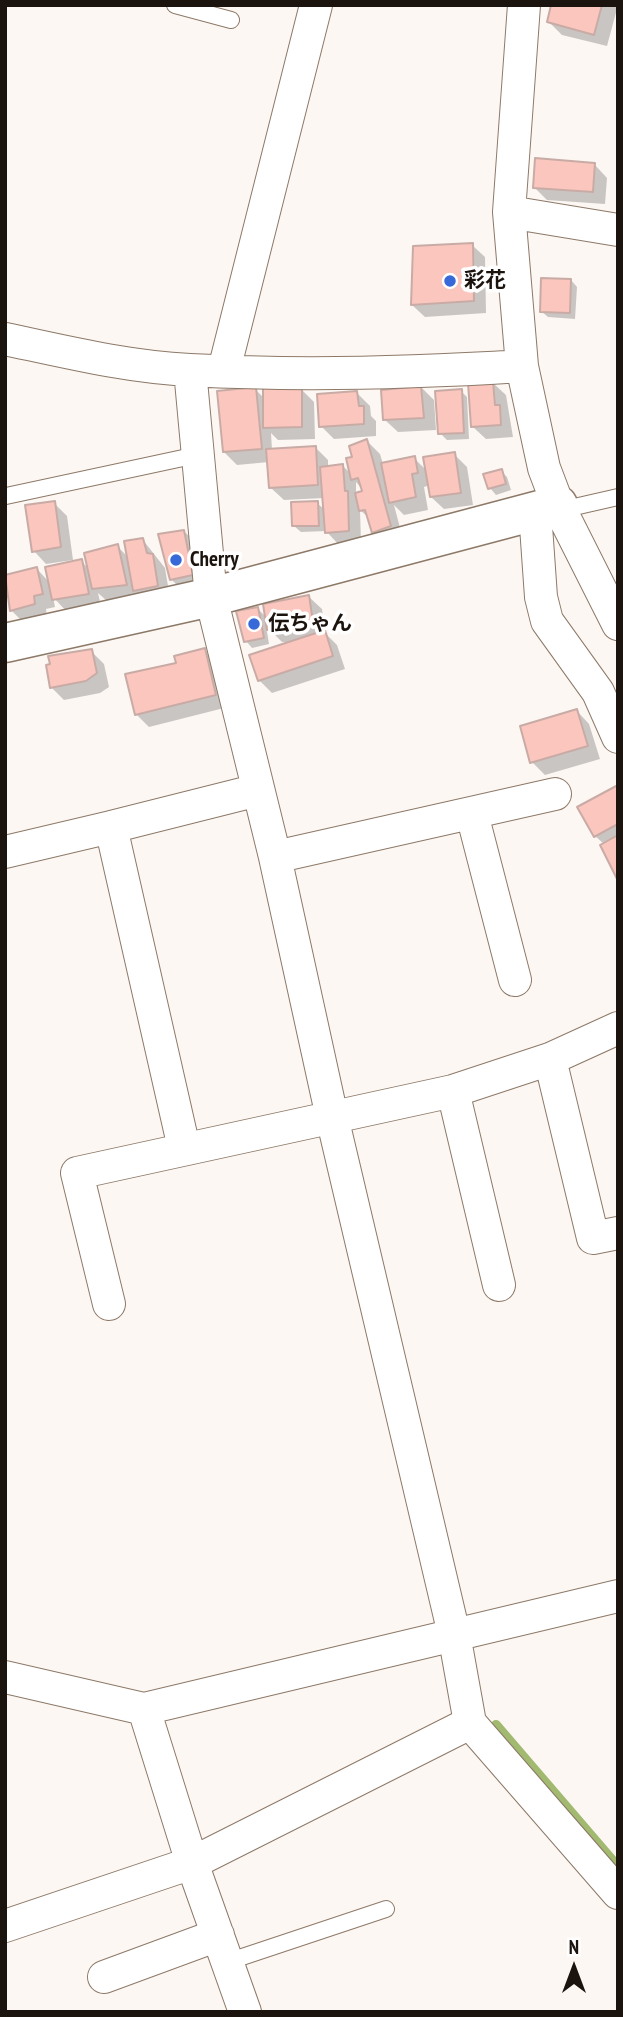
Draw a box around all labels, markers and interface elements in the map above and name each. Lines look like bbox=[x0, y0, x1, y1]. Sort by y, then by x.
place label: 彩花 bbox=[464, 268, 506, 294]
marker: 彩花 bbox=[442, 273, 458, 289]
place label: Cherry bbox=[190, 547, 239, 573]
marker: Cherry bbox=[168, 552, 184, 568]
place label: 伝ちゃん bbox=[268, 611, 352, 637]
marker: 伝ちゃん bbox=[246, 616, 262, 632]
north arrow bbox=[539, 1933, 609, 2003]
text: N bbox=[569, 1935, 579, 1959]

